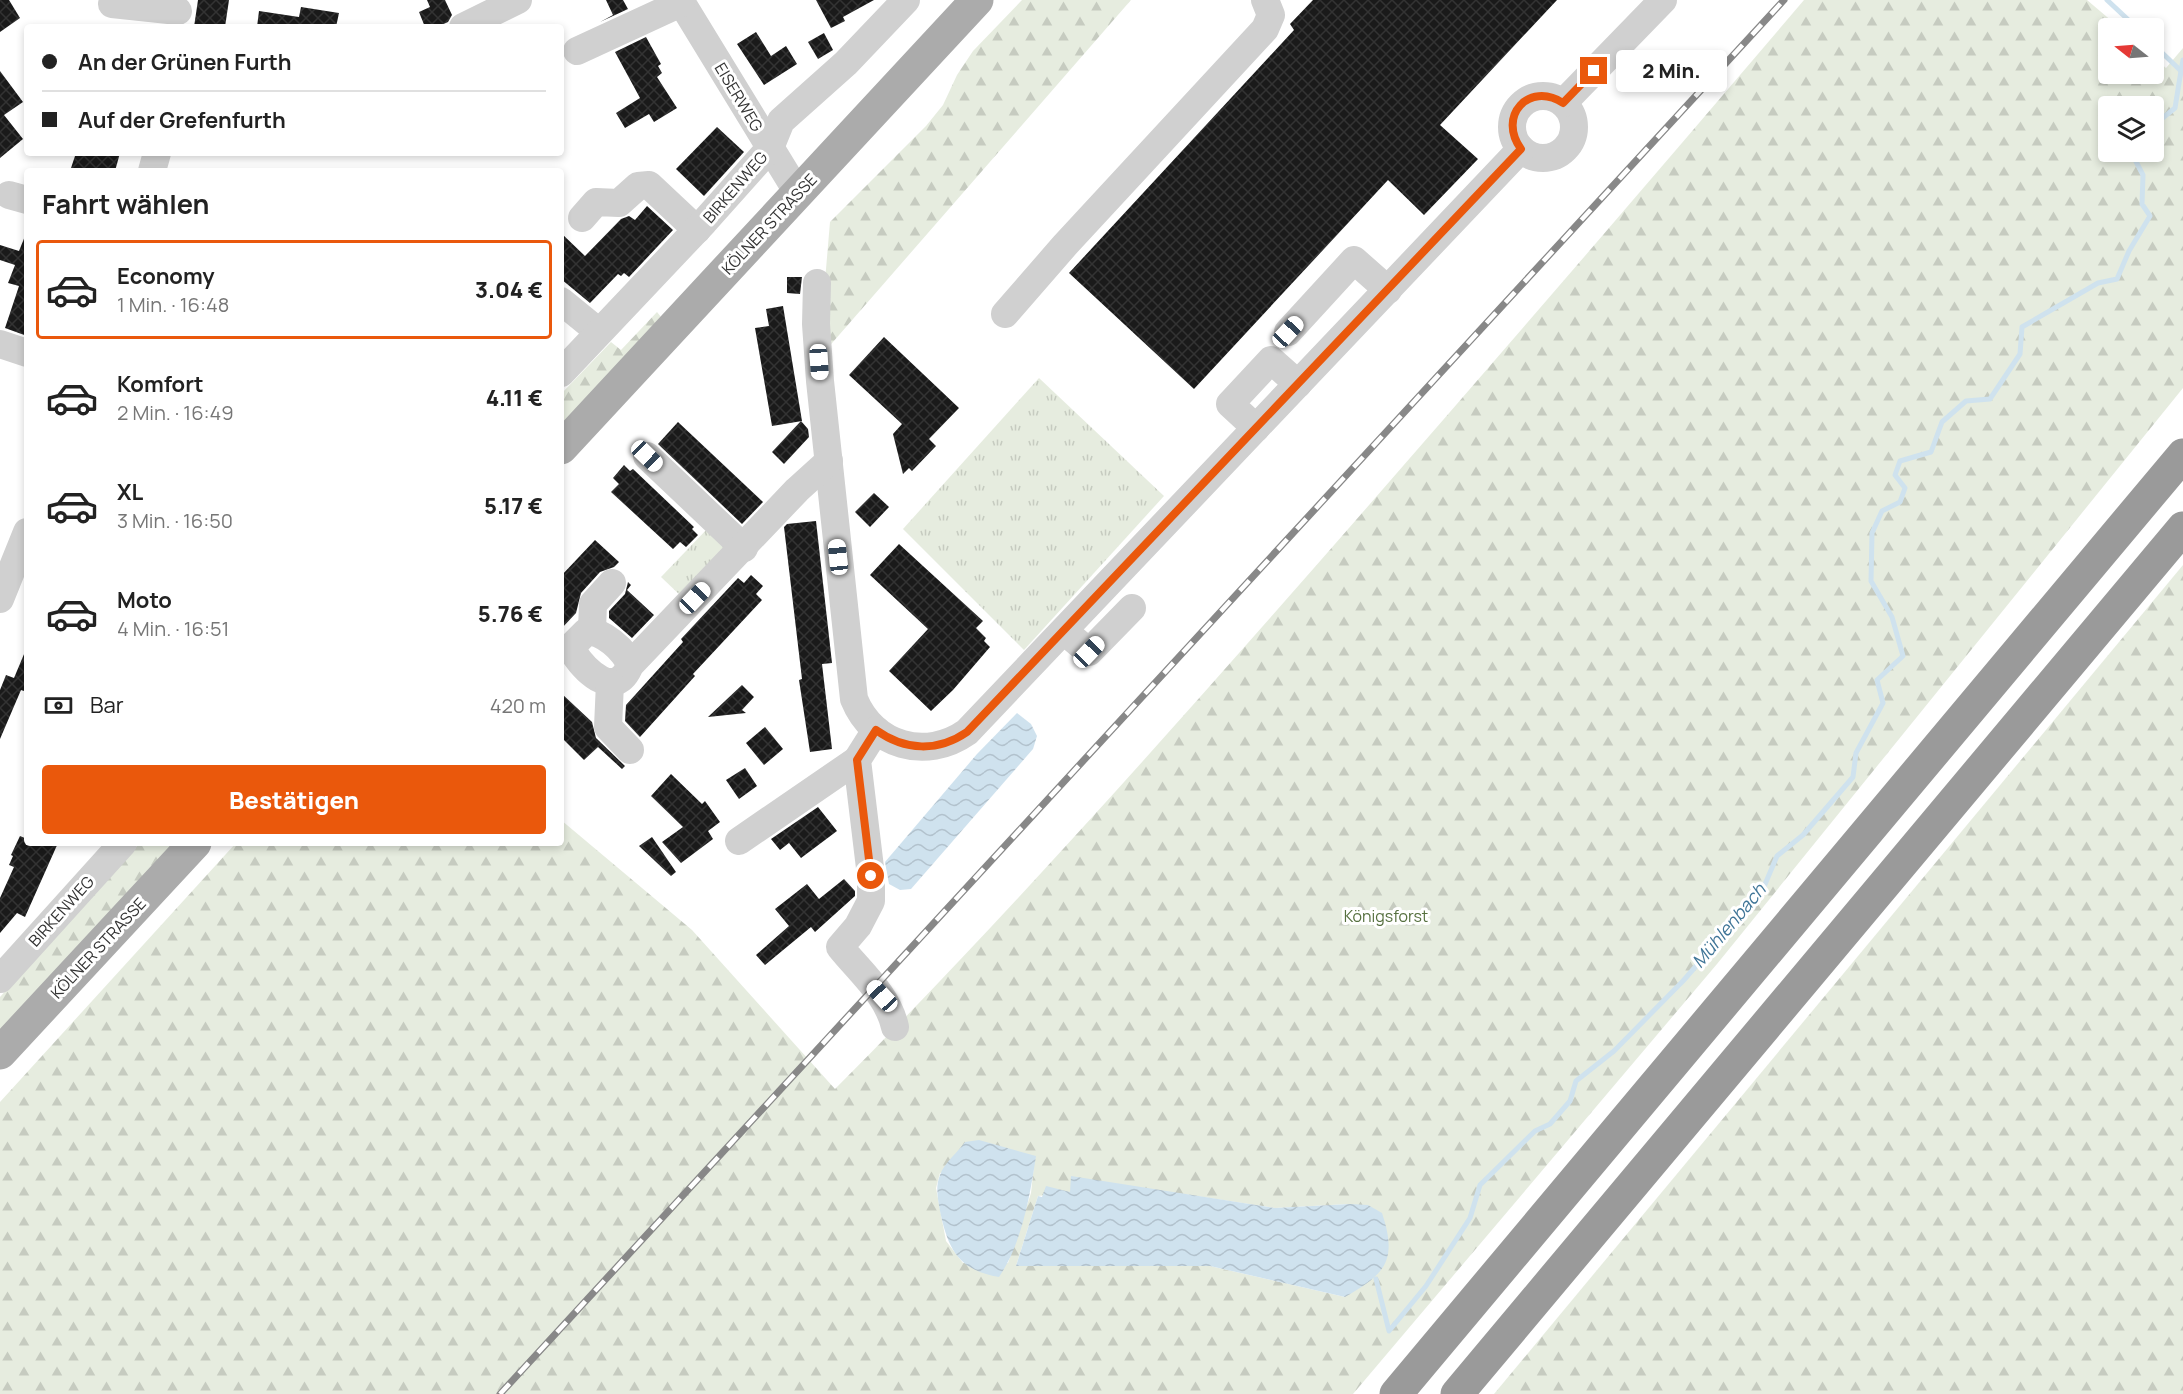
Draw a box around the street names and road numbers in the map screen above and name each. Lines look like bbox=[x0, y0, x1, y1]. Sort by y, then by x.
street label: EISERWEG bbox=[710, 58, 768, 136]
street label: BIRKENWEG bbox=[698, 147, 772, 227]
street label: KÖLNER STRASSE bbox=[716, 169, 822, 279]
street label: BIRKENWEG bbox=[23, 871, 99, 951]
street label: KÖLNER STRASSE bbox=[45, 893, 151, 1003]

